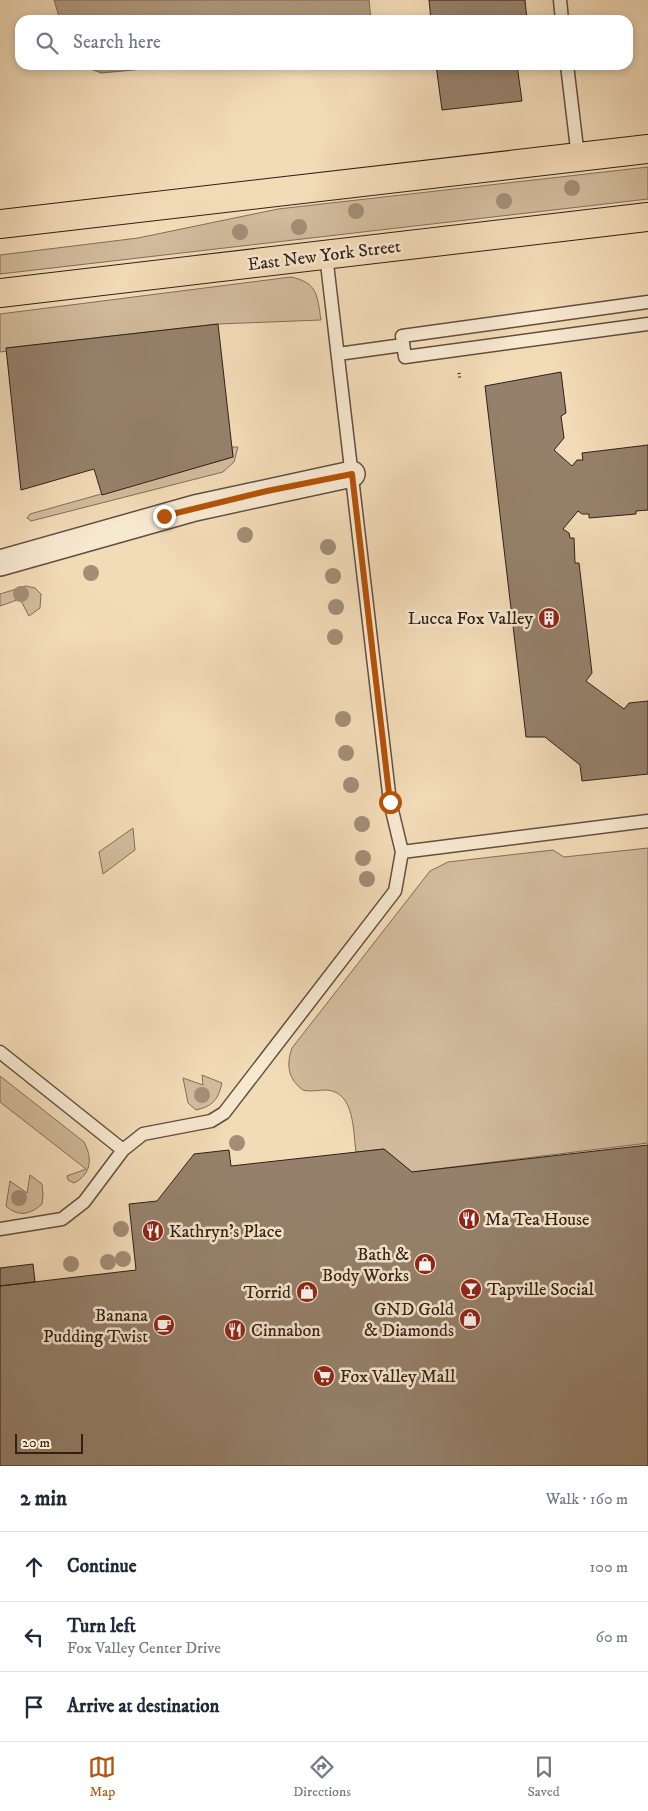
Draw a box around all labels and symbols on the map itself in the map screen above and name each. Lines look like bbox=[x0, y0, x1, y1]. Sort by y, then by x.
street label: East New York Street bbox=[246, 236, 402, 276]
route end bbox=[153, 505, 176, 528]
building icon: Lucca Fox Valley bbox=[537, 606, 561, 630]
place label: Lucca Fox Valley bbox=[408, 608, 533, 630]
route start bbox=[379, 791, 402, 814]
restaurant icon: Ma Tea House bbox=[457, 1207, 481, 1231]
place label: Ma Tea House bbox=[485, 1209, 589, 1231]
restaurant icon: Kathryn's Place bbox=[141, 1219, 165, 1243]
place label: Kathryn's Place bbox=[169, 1221, 282, 1243]
place label: Bath & Body Works bbox=[322, 1244, 409, 1287]
shop icon: Bath & Body Works bbox=[413, 1252, 437, 1276]
bar icon: Tapville Social bbox=[459, 1277, 483, 1301]
place label: Tapville Social bbox=[487, 1279, 595, 1301]
shop icon: Torrid bbox=[295, 1280, 319, 1304]
place label: Torrid bbox=[244, 1282, 291, 1304]
place label: GND Gold & Diamonds bbox=[364, 1299, 454, 1342]
place label: Banana Pudding Twist bbox=[43, 1305, 148, 1348]
shop icon: GND Gold & Diamonds bbox=[458, 1307, 482, 1331]
cafe icon: Banana Pudding Twist bbox=[152, 1313, 176, 1337]
restaurant icon: Cinnabon bbox=[223, 1318, 247, 1342]
place label: Cinnabon bbox=[251, 1320, 321, 1342]
supermarket icon: Fox Valley Mall bbox=[312, 1364, 336, 1388]
place label: Fox Valley Mall bbox=[340, 1366, 456, 1388]
scale bar bbox=[15, 1431, 82, 1454]

